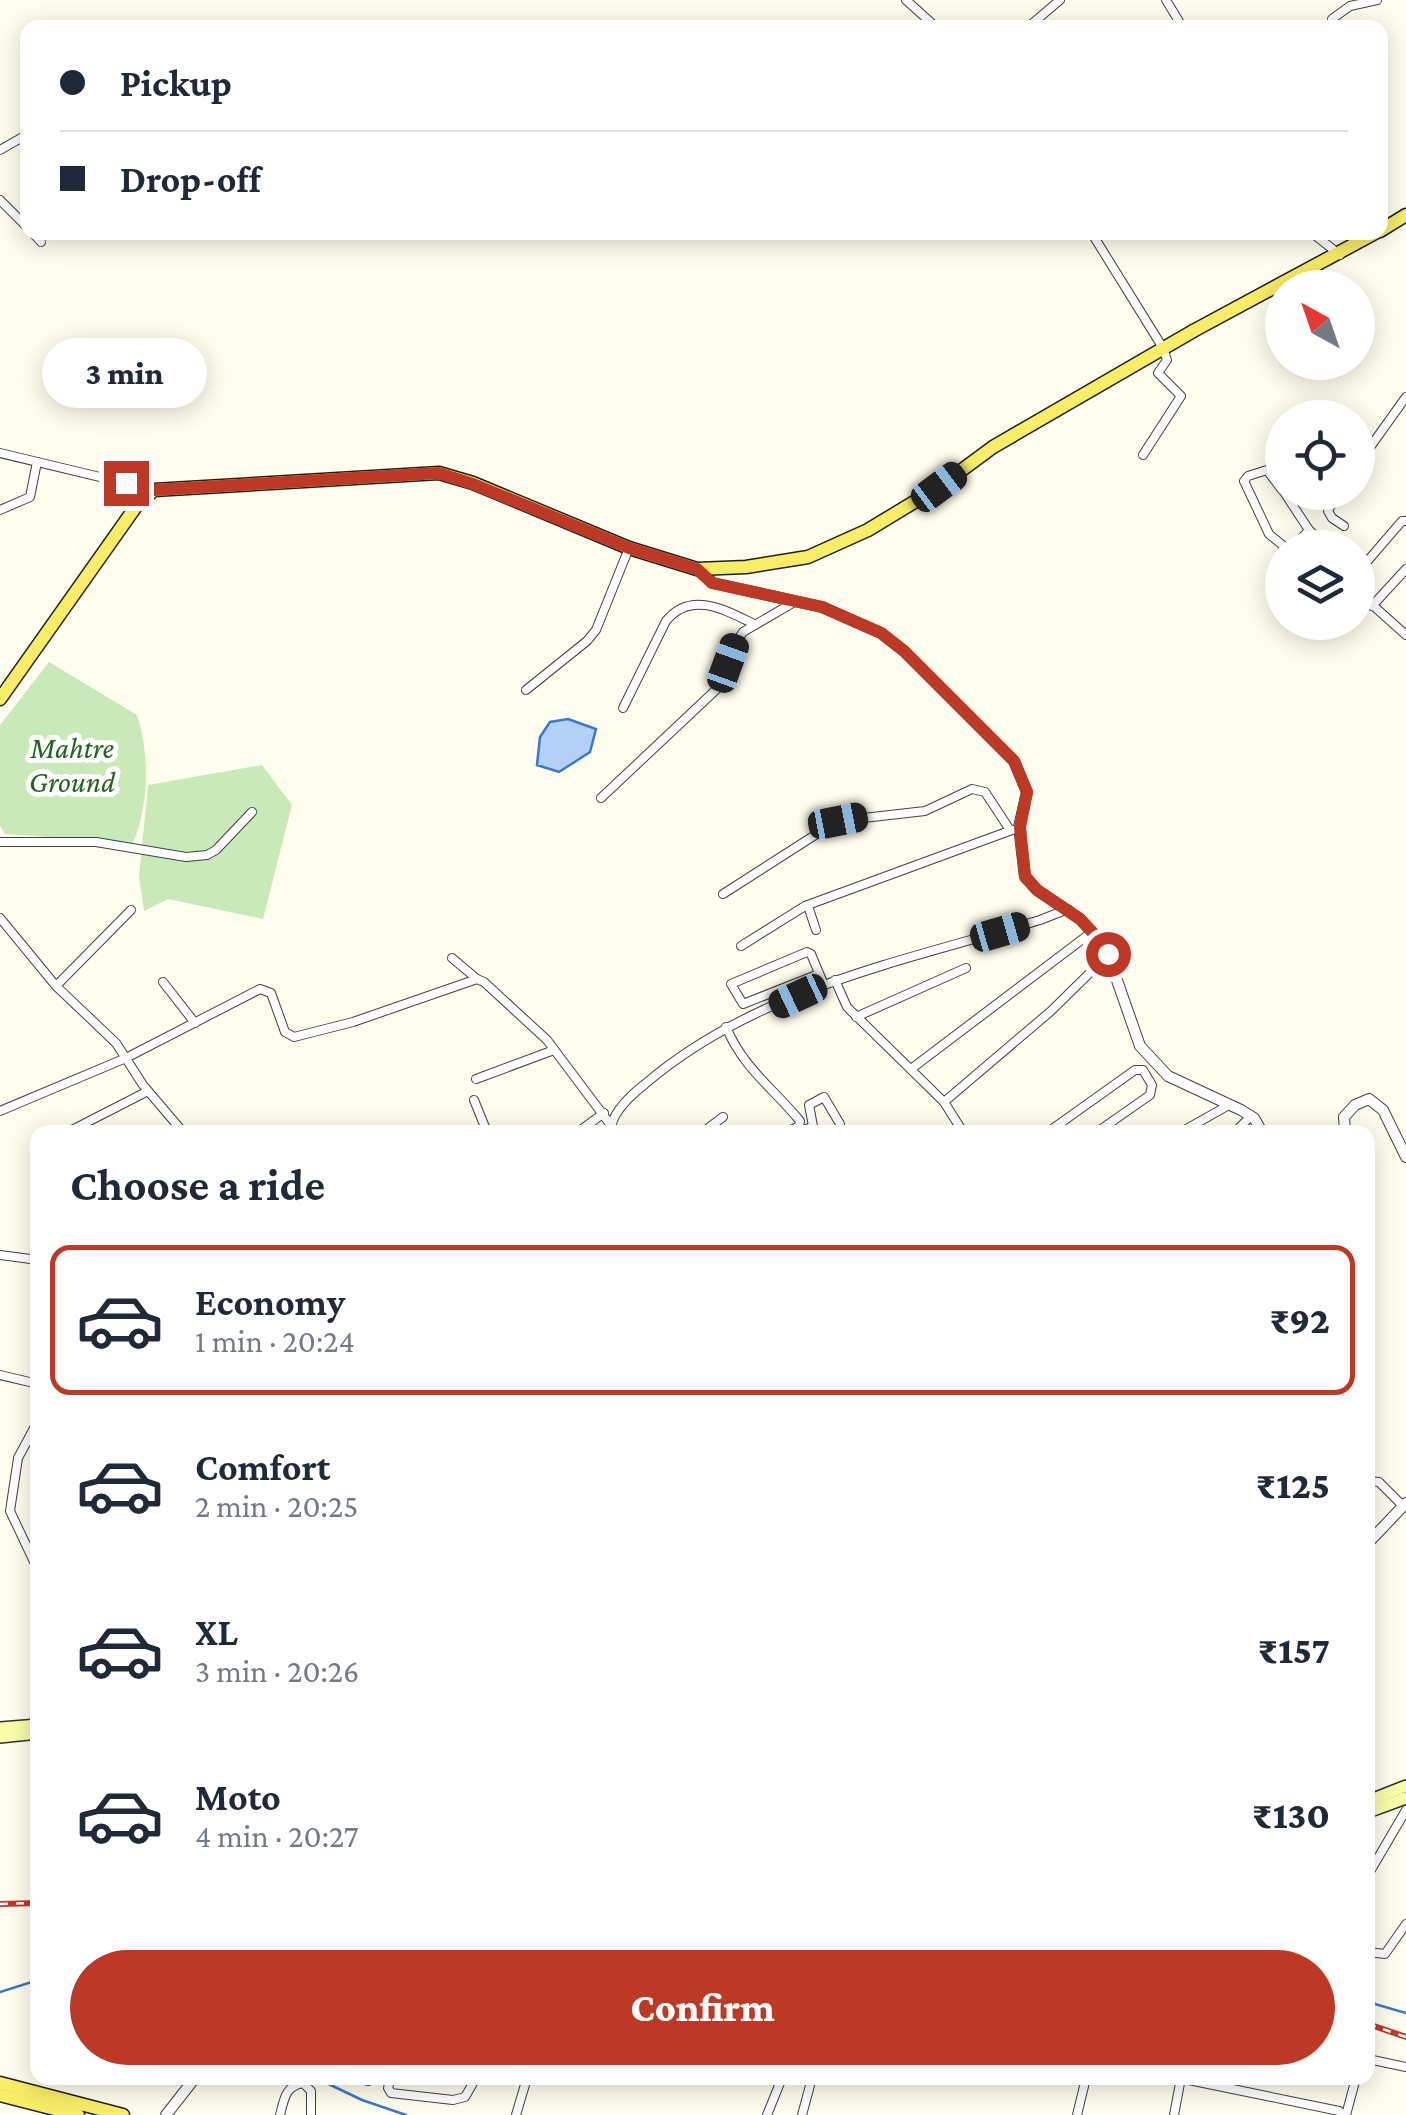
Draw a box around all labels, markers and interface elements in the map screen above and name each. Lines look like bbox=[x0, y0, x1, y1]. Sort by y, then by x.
text: Pickup bbox=[120, 62, 232, 104]
text: Drop-off bbox=[120, 158, 261, 200]
north arrow bbox=[1265, 270, 1375, 380]
map controls bbox=[1265, 270, 1375, 640]
callout: 3 min bbox=[44, 338, 208, 408]
text: 3 min bbox=[85, 355, 164, 391]
button: locate bbox=[1265, 400, 1375, 510]
car bbox=[906, 457, 972, 517]
route end bbox=[104, 461, 149, 506]
button: layers bbox=[1265, 530, 1375, 640]
car bbox=[704, 630, 752, 696]
park label: Mahtre Ground bbox=[29, 731, 116, 798]
car bbox=[806, 801, 870, 841]
car bbox=[967, 909, 1033, 955]
route start bbox=[1086, 932, 1131, 977]
car bbox=[764, 970, 832, 1022]
text: Choose a ride bbox=[70, 1160, 325, 1210]
icon: car bbox=[75, 1275, 165, 1365]
text: Economy bbox=[195, 1281, 345, 1323]
text: ₹92 bbox=[1270, 1299, 1330, 1341]
text: 1 min · 20:24 bbox=[195, 1323, 355, 1359]
icon: car bbox=[75, 1440, 165, 1530]
text: Comfort bbox=[195, 1446, 331, 1488]
text: ₹125 bbox=[1256, 1464, 1330, 1506]
text: 2 min · 20:25 bbox=[195, 1488, 358, 1524]
icon: car bbox=[75, 1605, 165, 1695]
text: XL bbox=[195, 1611, 238, 1653]
text: ₹157 bbox=[1258, 1629, 1330, 1671]
text: 3 min · 20:26 bbox=[195, 1653, 359, 1689]
icon: car bbox=[75, 1770, 165, 1860]
text: Moto bbox=[195, 1776, 281, 1818]
text: ₹130 bbox=[1252, 1794, 1330, 1836]
text: 4 min · 20:27 bbox=[195, 1818, 359, 1854]
button: Confirm bbox=[70, 1950, 1335, 2065]

